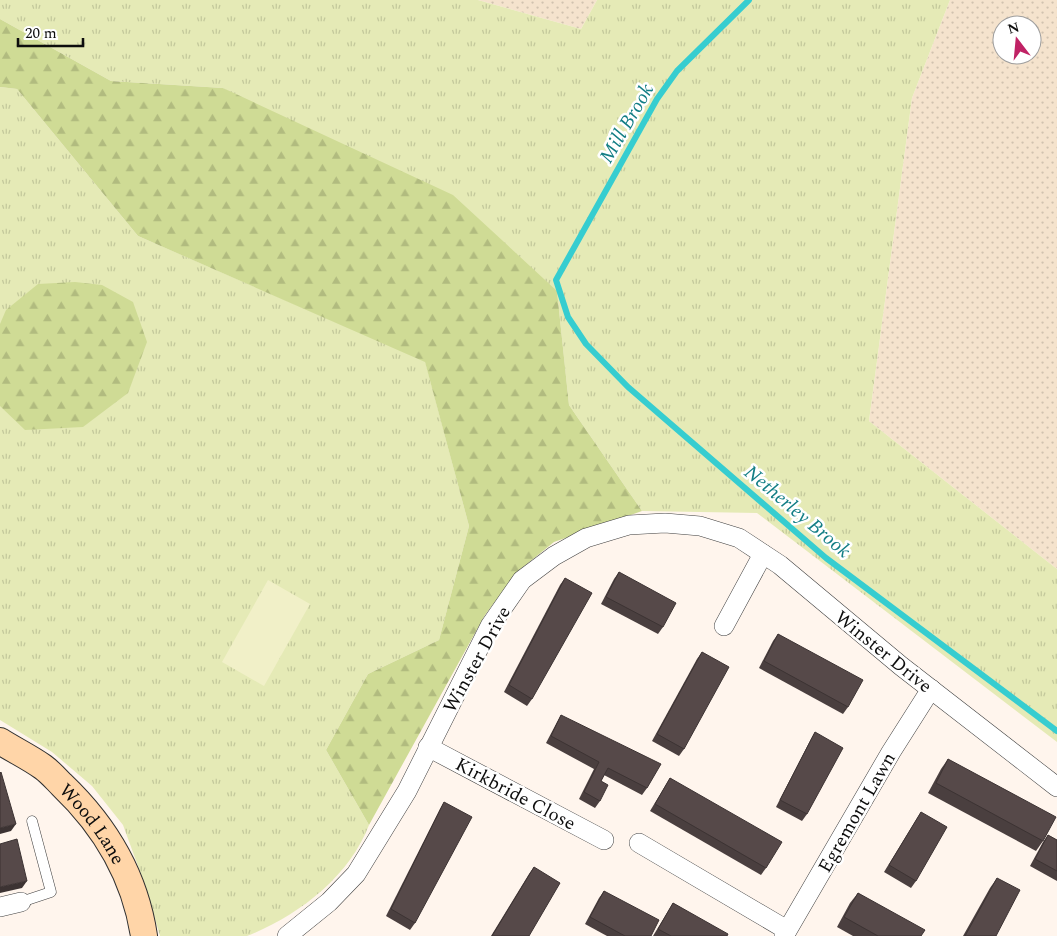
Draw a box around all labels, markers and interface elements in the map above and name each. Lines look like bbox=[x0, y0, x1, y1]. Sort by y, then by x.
scale bar bbox=[18, 15, 82, 47]
north arrow bbox=[992, 15, 1042, 65]
text: N bbox=[1005, 16, 1022, 40]
text: 20 m bbox=[25, 22, 57, 45]
water label: Mill Brook bbox=[592, 77, 662, 169]
water label: Netherley Brook bbox=[737, 458, 858, 566]
street label: Winster Drive bbox=[436, 601, 519, 718]
street label: Winster Drive bbox=[828, 604, 938, 701]
street label: Egremont Lawn bbox=[811, 747, 904, 879]
street label: Kirkbride Close bbox=[450, 750, 581, 838]
street label: Wood Lane bbox=[52, 777, 132, 870]

